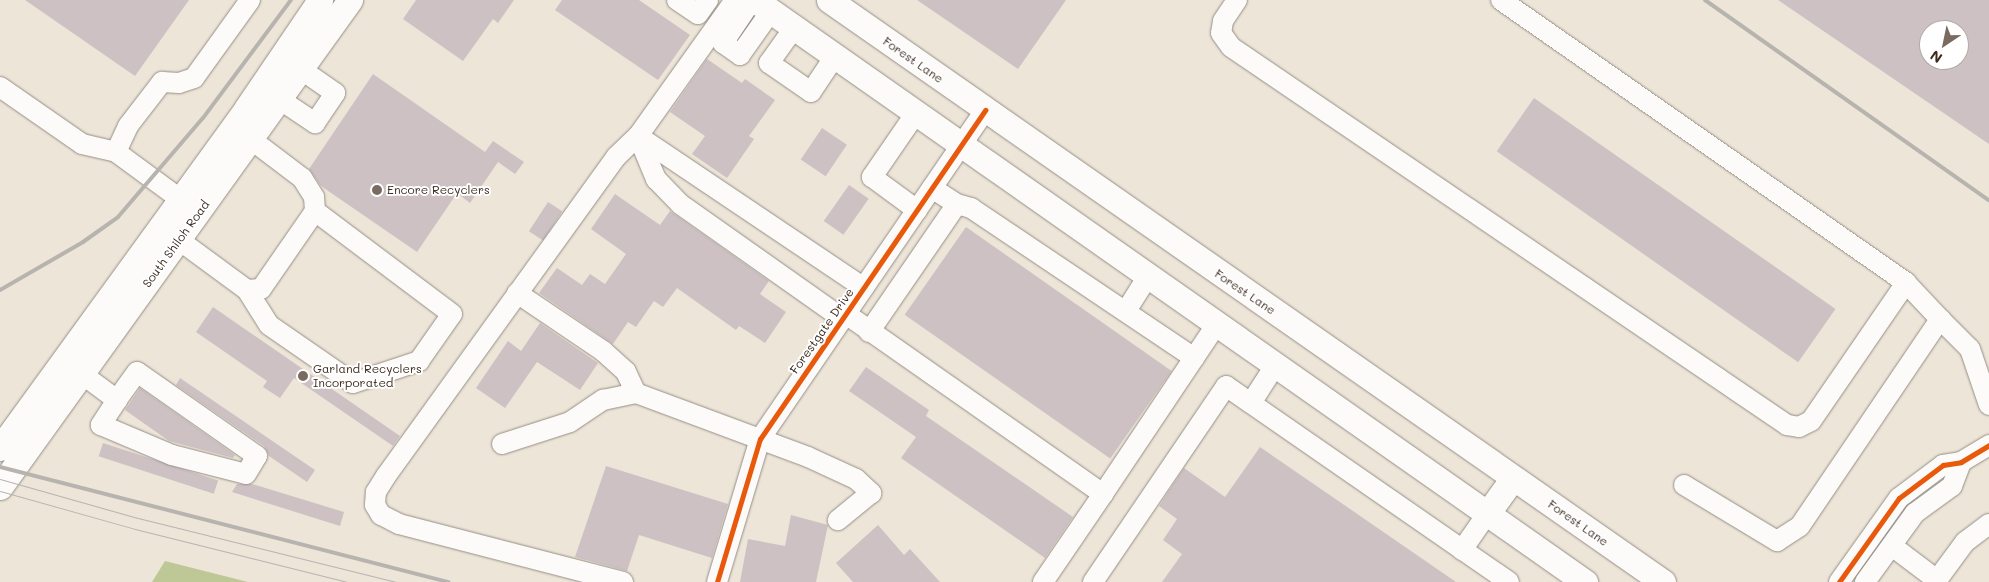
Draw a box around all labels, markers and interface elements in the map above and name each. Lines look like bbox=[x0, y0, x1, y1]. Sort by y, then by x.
north arrow bbox=[1919, 20, 1969, 70]
street label: Forest Lane bbox=[880, 34, 946, 86]
text: N bbox=[1926, 46, 1946, 68]
place label: Encore Recyclers bbox=[387, 183, 490, 197]
marker: Encore Recyclers bbox=[371, 184, 383, 196]
street label: South Shiloh Road bbox=[140, 198, 212, 290]
street label: Forest Lane bbox=[1212, 266, 1278, 318]
street label: Forestgate Drive bbox=[787, 285, 857, 377]
place label: Garland Recyclers Incorporated bbox=[313, 362, 422, 390]
marker: Garland Recyclers Incorporated bbox=[297, 370, 309, 382]
street label: Forest Lane bbox=[1545, 497, 1611, 549]

